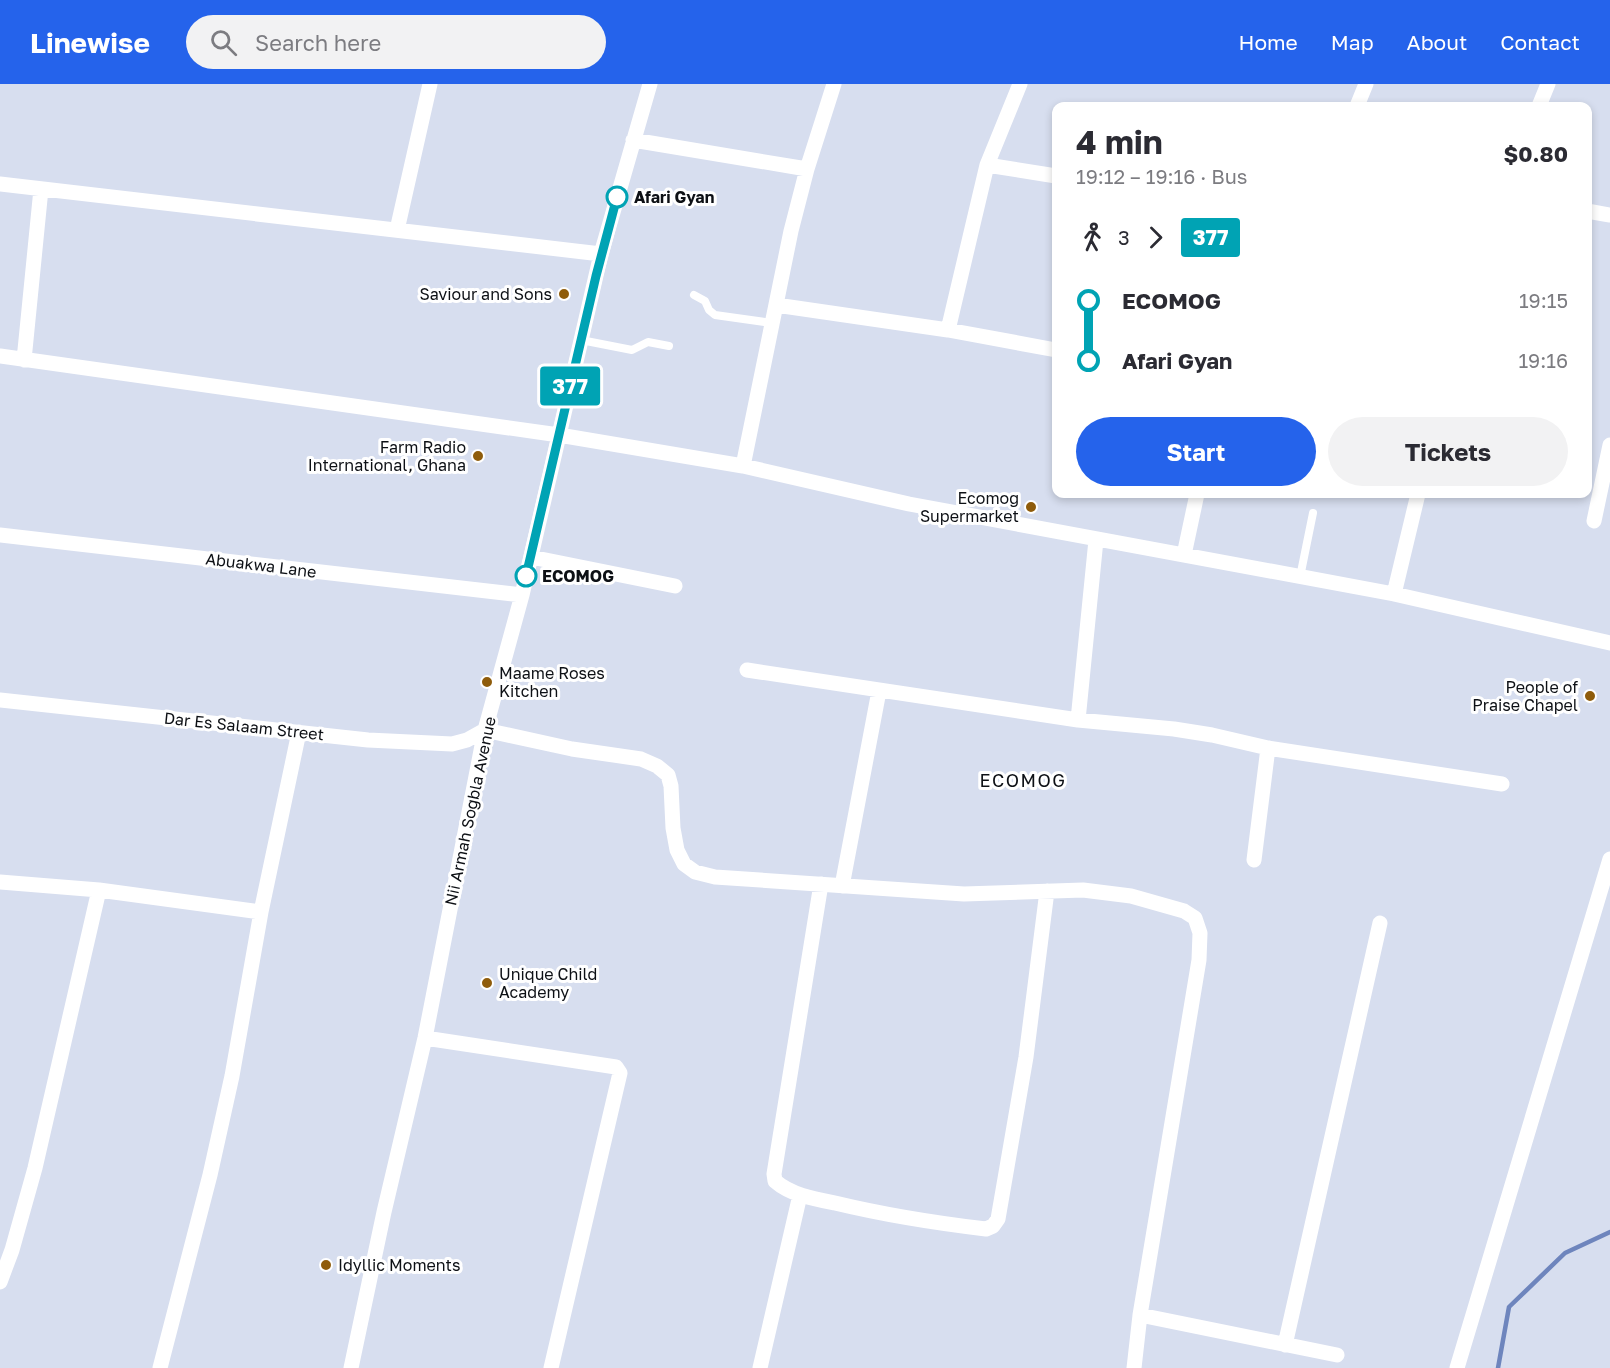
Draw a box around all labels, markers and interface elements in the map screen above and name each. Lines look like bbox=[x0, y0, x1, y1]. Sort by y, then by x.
search box bbox=[186, 15, 606, 69]
text: Linewise bbox=[30, 26, 150, 59]
icon: search bbox=[207, 26, 240, 59]
text: Search here bbox=[255, 29, 381, 56]
text: Home bbox=[1238, 29, 1298, 55]
text: Map bbox=[1331, 29, 1374, 55]
text: About bbox=[1407, 29, 1467, 55]
text: Contact bbox=[1500, 29, 1580, 55]
text: 4 min bbox=[1076, 122, 1163, 161]
text: $0.80 bbox=[1504, 140, 1568, 167]
text: 19:12 – 19:16 · Bus bbox=[1076, 164, 1247, 188]
marker: Afari Gyan bbox=[606, 186, 628, 208]
place label: Afari Gyan bbox=[634, 187, 714, 207]
icon: walk bbox=[1076, 221, 1109, 254]
icon: forward bbox=[1139, 221, 1172, 254]
text: 377 bbox=[1193, 224, 1228, 250]
text: 3 bbox=[1118, 225, 1130, 249]
place label: Saviour and Sons bbox=[419, 284, 552, 304]
marker: Saviour and Sons bbox=[557, 287, 571, 301]
text: ECOMOG bbox=[1122, 287, 1221, 314]
text: 19:15 bbox=[1519, 288, 1568, 312]
text: Afari Gyan bbox=[1122, 347, 1232, 374]
text: 19:16 bbox=[1518, 348, 1568, 372]
line badge: 377 bbox=[536, 366, 604, 406]
text: 377 bbox=[552, 373, 588, 399]
button: Start bbox=[1076, 417, 1316, 486]
button: Tickets bbox=[1328, 417, 1568, 486]
place label: Farm Radio International, Ghana bbox=[308, 437, 466, 475]
marker: Farm Radio International, Ghana bbox=[471, 449, 485, 463]
place label: Ecomog Supermarket bbox=[920, 488, 1019, 526]
marker: Ecomog Supermarket bbox=[1024, 500, 1038, 514]
street label: Abuakwa Lane bbox=[204, 548, 318, 582]
marker: ECOMOG bbox=[515, 565, 537, 587]
place label: ECOMOG bbox=[542, 566, 614, 586]
place label: Maame Roses Kitchen bbox=[499, 663, 605, 701]
marker: Maame Roses Kitchen bbox=[480, 675, 494, 689]
place label: People of Praise Chapel bbox=[1472, 677, 1578, 715]
marker: People of Praise Chapel bbox=[1583, 689, 1597, 703]
street label: Dar Es Salaam Street bbox=[163, 708, 325, 744]
street label: Nii Armah Sogbla Avenue bbox=[440, 715, 500, 907]
district label: ECOMOG bbox=[980, 769, 1066, 791]
place label: Unique Child Academy bbox=[499, 964, 597, 1002]
marker: Unique Child Academy bbox=[480, 976, 494, 990]
place label: Idyllic Moments bbox=[338, 1255, 460, 1275]
marker: Idyllic Moments bbox=[319, 1258, 333, 1272]

